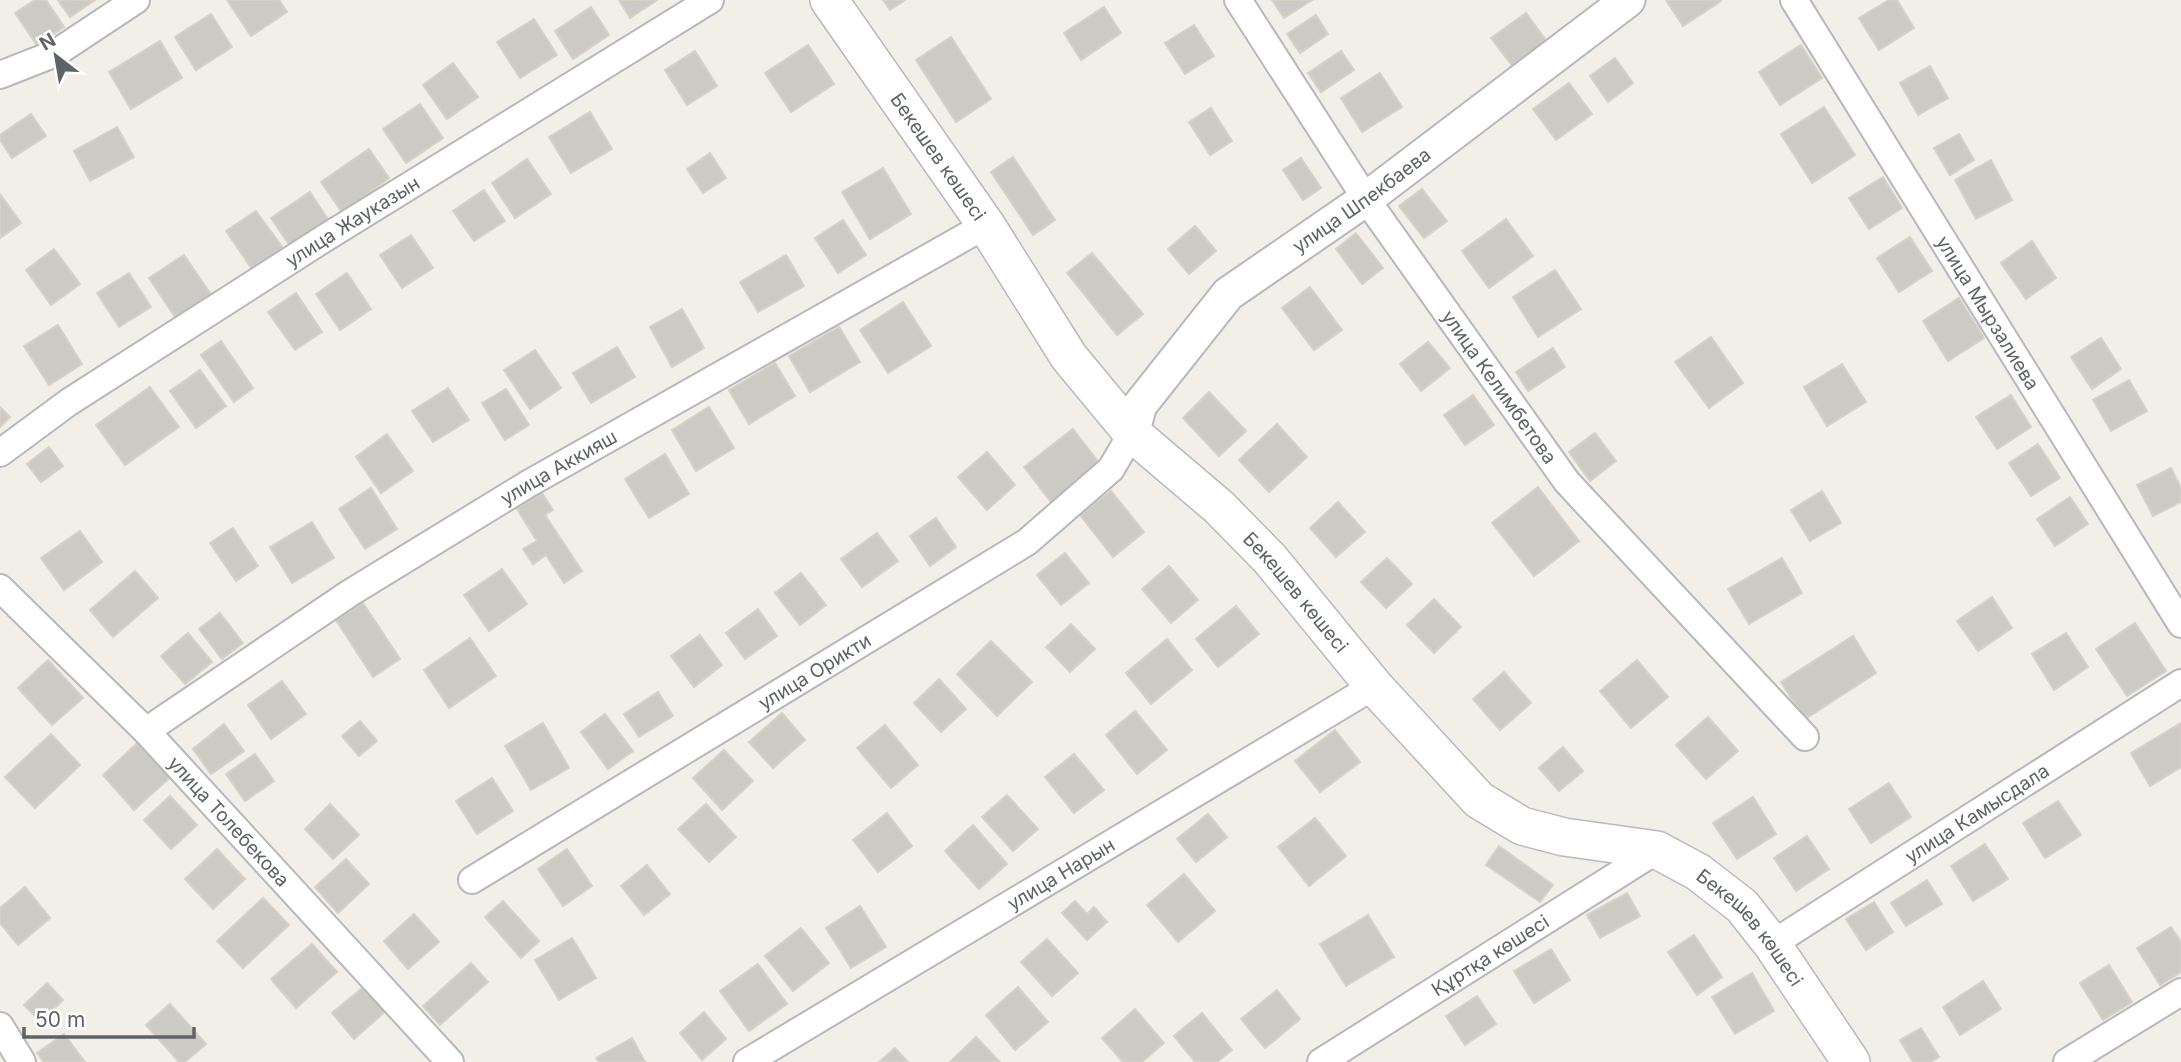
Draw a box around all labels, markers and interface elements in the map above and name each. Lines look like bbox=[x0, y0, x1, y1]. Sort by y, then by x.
north arrow bbox=[21, 21, 91, 91]
text: N bbox=[35, 28, 60, 55]
street label: Бекешев көшесі bbox=[886, 88, 991, 225]
street label: улица Шпекбаева bbox=[1288, 143, 1435, 258]
street label: улица Жауказын bbox=[281, 171, 424, 272]
street label: улица Мырзалиева bbox=[1932, 231, 2044, 394]
street label: улица Келимбетова bbox=[1437, 306, 1562, 468]
street label: улица Аккияш bbox=[496, 425, 621, 510]
street label: Бекешев көшесі bbox=[1238, 527, 1353, 657]
street label: улица Орикти bbox=[754, 628, 875, 714]
street label: улица Толебекова bbox=[163, 751, 294, 891]
street label: улица Камысдала bbox=[1900, 759, 2053, 868]
street label: улица Нарын bbox=[1003, 833, 1119, 915]
street label: Бекешев көшесі bbox=[1692, 864, 1808, 990]
street label: Құртқа көшесі bbox=[1427, 910, 1553, 1001]
scale bar bbox=[24, 996, 194, 1040]
text: 50 m bbox=[35, 1007, 85, 1032]

